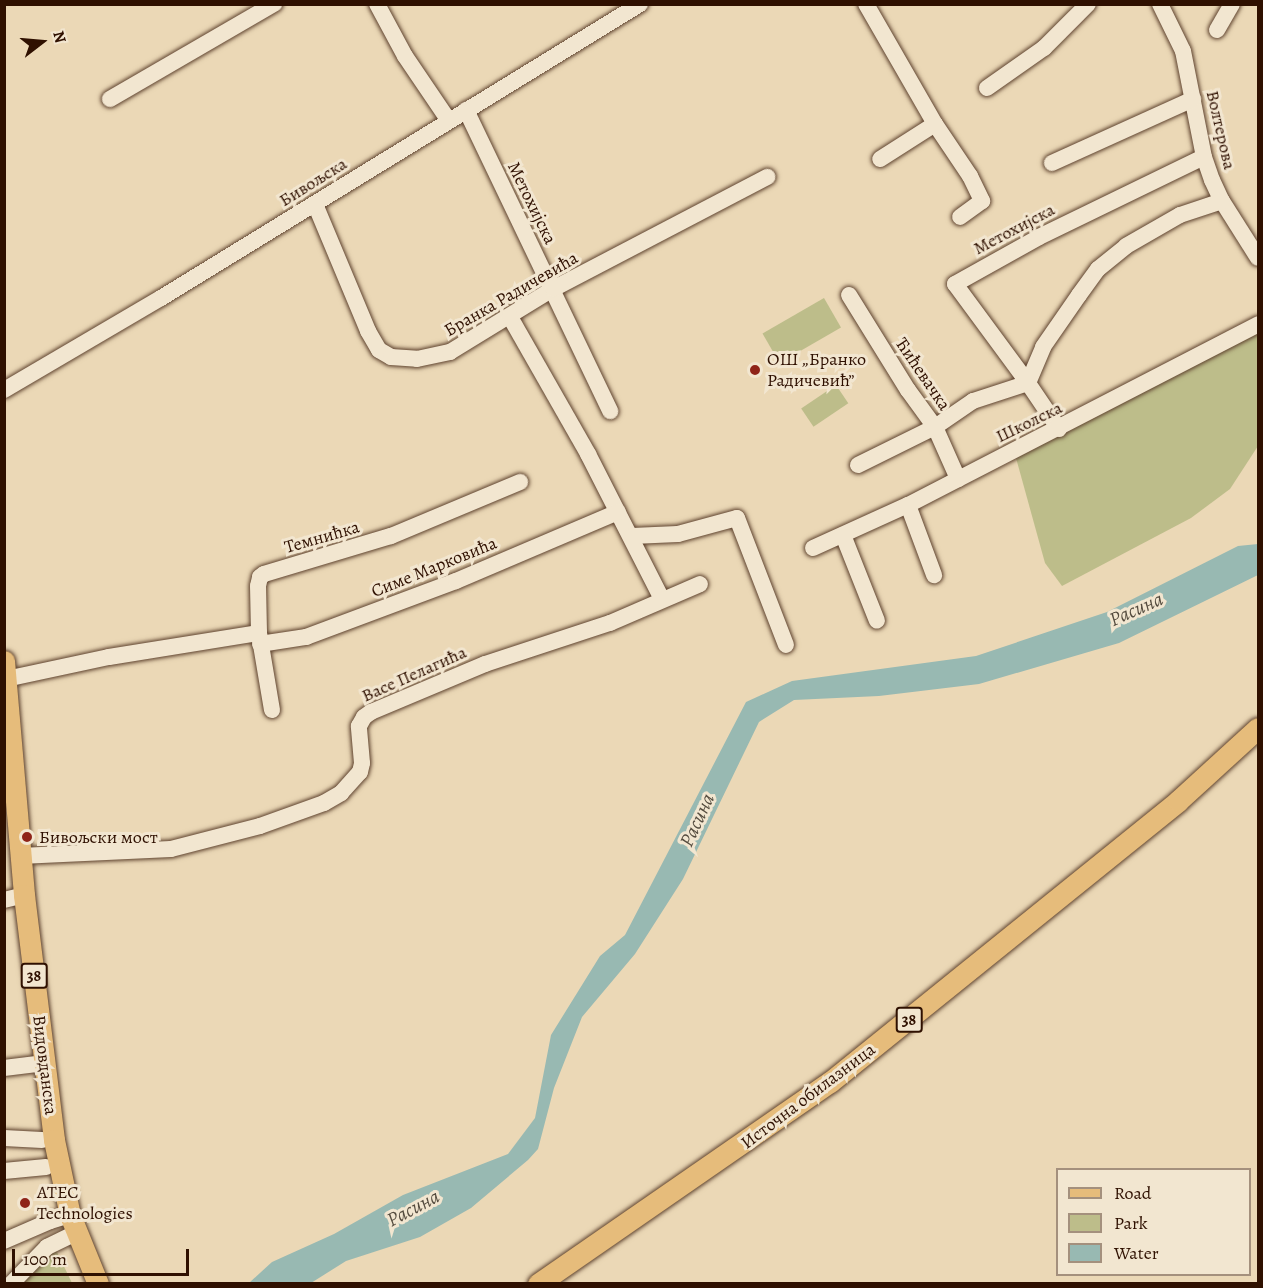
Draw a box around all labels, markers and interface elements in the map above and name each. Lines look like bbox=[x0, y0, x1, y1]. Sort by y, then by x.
north arrow bbox=[12, 12, 72, 72]
text: N bbox=[47, 28, 71, 46]
street label: Волтерова bbox=[1201, 88, 1241, 172]
street label: Бивољска bbox=[275, 153, 351, 211]
street label: Метохијска bbox=[503, 158, 561, 248]
street label: Метохијска bbox=[970, 199, 1058, 259]
street label: Бранка Радичевића bbox=[440, 247, 582, 341]
street label: Ћићевачка bbox=[891, 333, 955, 415]
place label: ОШ „Бранко Радичевић” bbox=[767, 349, 866, 392]
marker: ОШ „Бранко Радичевић” bbox=[748, 363, 762, 377]
street label: Школска bbox=[992, 397, 1066, 447]
street label: Темнићка bbox=[282, 516, 362, 558]
street label: Симе Марковића bbox=[368, 532, 500, 602]
water label: Расина bbox=[1105, 587, 1167, 631]
street label: Васе Пелагића bbox=[358, 641, 470, 707]
water label: Расина bbox=[674, 789, 720, 851]
place label: Бивољски мост bbox=[39, 826, 158, 848]
marker: Бивољски мост bbox=[20, 830, 34, 844]
road number: 38 bbox=[20, 963, 48, 989]
road number: 38 bbox=[896, 1007, 922, 1033]
street label: Видовданска bbox=[28, 1014, 62, 1116]
street label: Источна обилазница bbox=[737, 1038, 879, 1154]
legend bbox=[1056, 1168, 1251, 1276]
text: Road bbox=[1114, 1181, 1151, 1205]
place label: ATEC Technologies bbox=[37, 1182, 133, 1224]
water label: Расина bbox=[382, 1184, 444, 1232]
marker: ATEC Technologies bbox=[18, 1196, 32, 1210]
text: Park bbox=[1114, 1211, 1148, 1235]
scale bar bbox=[15, 1237, 192, 1275]
text: Water bbox=[1114, 1241, 1159, 1265]
text: 100 m bbox=[23, 1247, 67, 1271]

